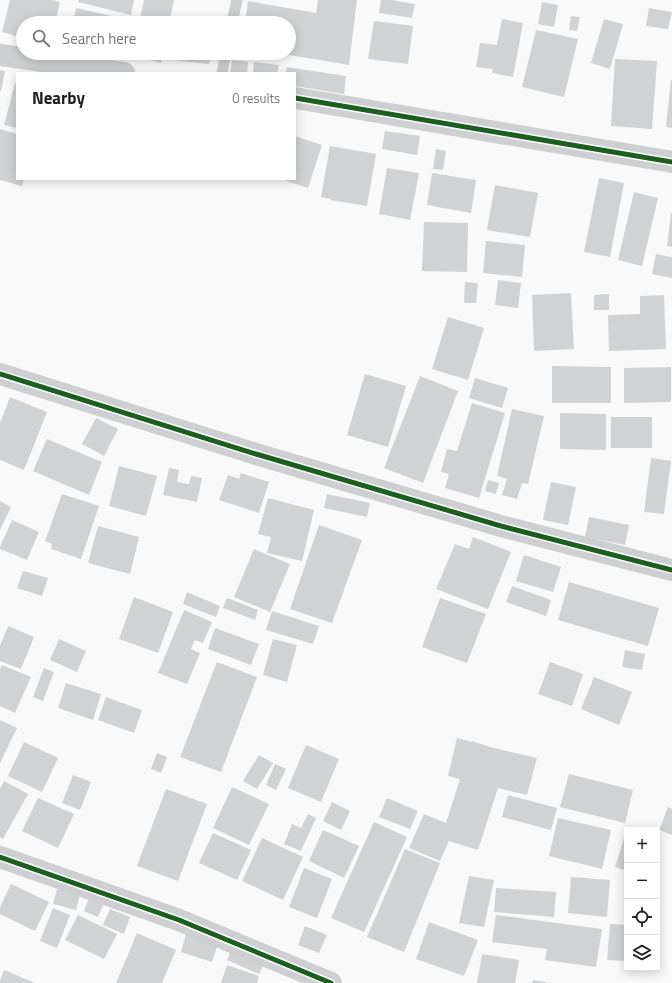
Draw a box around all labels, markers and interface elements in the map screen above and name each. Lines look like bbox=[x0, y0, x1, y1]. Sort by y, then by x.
search box bbox=[16, 16, 296, 60]
icon: search bbox=[30, 27, 52, 49]
text: Search here bbox=[62, 27, 136, 50]
text: Nearby bbox=[32, 85, 85, 111]
text: 0 results bbox=[232, 88, 280, 108]
map controls bbox=[624, 827, 660, 971]
button: + bbox=[624, 827, 660, 863]
button: − bbox=[624, 863, 660, 899]
button: locate bbox=[624, 899, 660, 935]
button: layers bbox=[624, 935, 660, 971]

